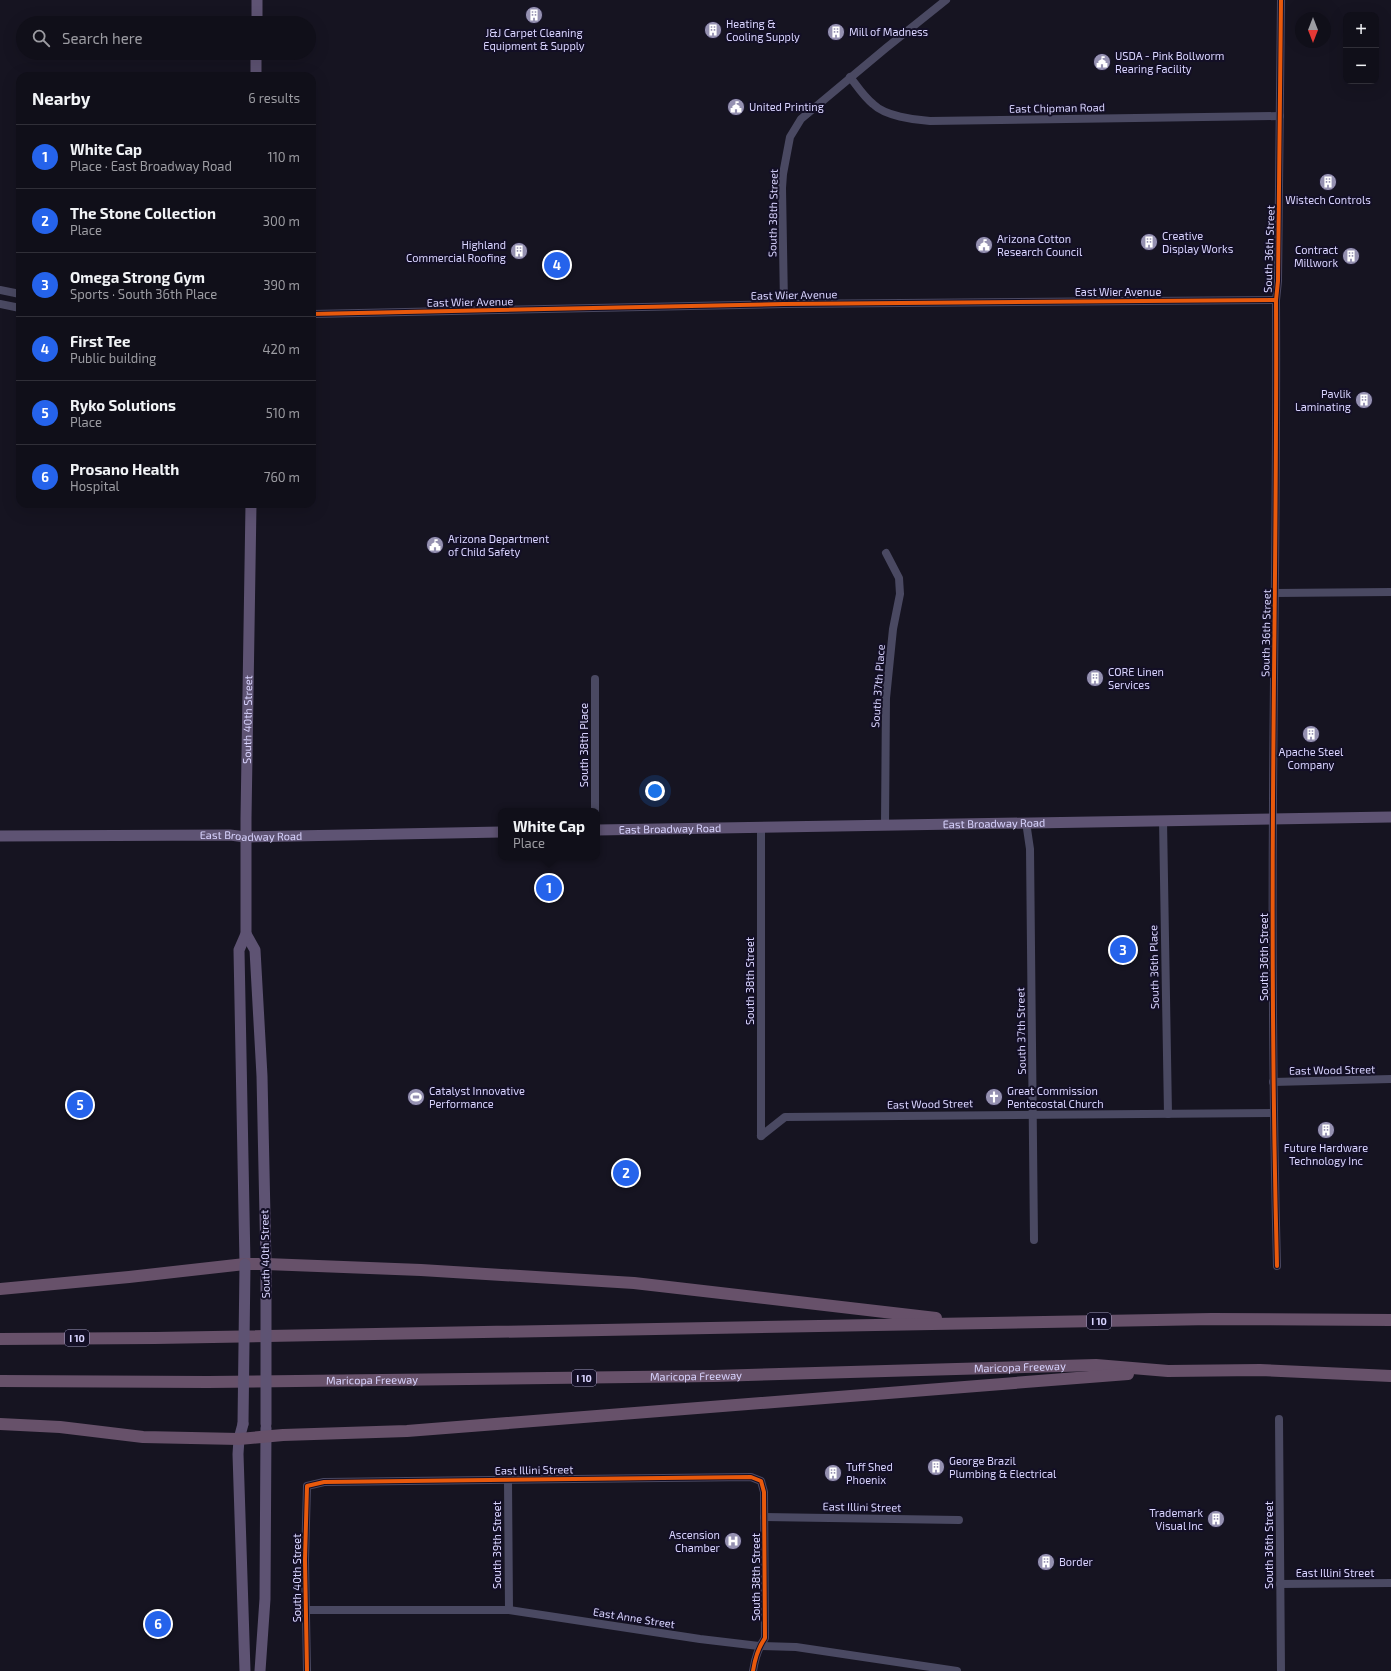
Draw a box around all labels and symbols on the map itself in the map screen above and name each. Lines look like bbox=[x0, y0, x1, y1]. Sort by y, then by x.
building icon: J&J Carpet Cleaning Equipment & Supply bbox=[524, 5, 544, 25]
north arrow bbox=[1295, 12, 1331, 48]
place label: Heating & Cooling Supply bbox=[726, 17, 800, 43]
building icon: Heating & Cooling Supply bbox=[703, 20, 723, 40]
building icon: Mill of Madness bbox=[826, 22, 846, 42]
place label: Mill of Madness bbox=[849, 25, 929, 38]
place label: J&J Carpet Cleaning Equipment & Supply bbox=[483, 26, 585, 52]
place label: USDA - Pink Bollworm Rearing Facility bbox=[1115, 49, 1225, 75]
public building icon: USDA - Pink Bollworm Rearing Facility bbox=[1092, 52, 1112, 72]
public building icon: United Printing bbox=[726, 97, 746, 117]
place label: United Printing bbox=[749, 100, 824, 113]
street label: East Chipman Road bbox=[1009, 100, 1105, 115]
street label: South 38th Street bbox=[765, 169, 780, 257]
building icon: Wistech Controls bbox=[1318, 172, 1338, 192]
place label: Wistech Controls bbox=[1285, 193, 1371, 206]
street label: South 36th Street bbox=[1260, 205, 1277, 293]
place label: Creative Display Works bbox=[1162, 229, 1234, 255]
place label: Arizona Cotton Research Council bbox=[997, 232, 1083, 258]
building icon: Creative Display Works bbox=[1139, 232, 1159, 252]
public building icon: Arizona Cotton Research Council bbox=[974, 235, 994, 255]
place label: Highland Commercial Roofing bbox=[406, 238, 506, 264]
building icon: Highland Commercial Roofing bbox=[509, 241, 529, 261]
place label: Contract Millwork bbox=[1294, 243, 1338, 269]
building icon: Contract Millwork bbox=[1341, 246, 1361, 266]
pin: 4 bbox=[544, 250, 570, 280]
street label: East Wier Avenue bbox=[1075, 285, 1161, 298]
street label: East Wier Avenue bbox=[751, 287, 837, 302]
street label: East Wier Avenue bbox=[427, 294, 513, 309]
place label: Pavlik Laminating bbox=[1295, 387, 1351, 413]
building icon: Pavlik Laminating bbox=[1354, 390, 1374, 410]
place label: Arizona Department of Child Safety bbox=[448, 532, 549, 558]
public building icon: Arizona Department of Child Safety bbox=[425, 535, 445, 555]
street label: South 36th Street bbox=[1258, 589, 1273, 677]
street label: South 37th Place bbox=[868, 644, 887, 728]
place label: CORE Linen Services bbox=[1108, 665, 1164, 691]
building icon: CORE Linen Services bbox=[1085, 668, 1105, 688]
street label: South 40th Street bbox=[240, 675, 254, 764]
street label: South 38th Place bbox=[577, 703, 590, 787]
building icon: Apache Steel Company bbox=[1301, 724, 1321, 744]
place label: Apache Steel Company bbox=[1279, 745, 1344, 771]
your location bbox=[645, 781, 665, 801]
street label: East Broadway Road bbox=[943, 816, 1045, 830]
street label: East Broadway Road bbox=[619, 821, 721, 836]
street label: East Broadway Road bbox=[200, 828, 302, 843]
pin: 1 bbox=[536, 873, 562, 903]
street label: South 36th Street bbox=[1257, 913, 1270, 1001]
street label: South 36th Place bbox=[1146, 925, 1161, 1009]
pin: 3 bbox=[1110, 935, 1136, 965]
street label: South 38th Street bbox=[743, 937, 756, 1025]
street label: South 37th Street bbox=[1013, 987, 1028, 1075]
street label: East Wood Street bbox=[1289, 1062, 1375, 1077]
place label: Catalyst Innovative Performance bbox=[429, 1084, 525, 1110]
place label: Great Commission Pentecostal Church bbox=[1007, 1084, 1104, 1110]
sports icon: Catalyst Innovative Performance bbox=[406, 1087, 426, 1107]
church icon: Great Commission Pentecostal Church bbox=[984, 1087, 1004, 1107]
pin: 5 bbox=[67, 1090, 93, 1120]
street label: East Wood Street bbox=[887, 1096, 973, 1111]
building icon: Future Hardware Technology Inc bbox=[1316, 1120, 1336, 1140]
place label: Future Hardware Technology Inc bbox=[1284, 1141, 1368, 1167]
pin: 2 bbox=[613, 1158, 639, 1188]
street label: South 40th Street bbox=[257, 1210, 272, 1298]
road number: I 10 bbox=[1087, 1313, 1111, 1329]
road number: I 10 bbox=[65, 1330, 89, 1346]
street label: Maricopa Freeway bbox=[974, 1359, 1066, 1375]
street label: Maricopa Freeway bbox=[650, 1368, 742, 1383]
road number: I 10 bbox=[572, 1370, 596, 1386]
street label: Maricopa Freeway bbox=[326, 1373, 418, 1387]
place label: George Brazil Plumbing & Electrical bbox=[949, 1454, 1057, 1480]
building icon: George Brazil Plumbing & Electrical bbox=[926, 1457, 946, 1477]
place label: Tuff Shed Phoenix bbox=[846, 1460, 893, 1486]
street label: East Illini Street bbox=[495, 1462, 573, 1477]
building icon: Tuff Shed Phoenix bbox=[823, 1463, 843, 1483]
street label: East Illini Street bbox=[823, 1499, 901, 1514]
street label: South 39th Street bbox=[490, 1501, 503, 1589]
street label: South 36th Street bbox=[1262, 1501, 1275, 1589]
place label: Trademark Visual Inc bbox=[1149, 1506, 1203, 1532]
building icon: Trademark Visual Inc bbox=[1206, 1509, 1226, 1529]
place label: Ascension Chamber bbox=[669, 1528, 721, 1554]
hospital icon: Ascension Chamber bbox=[723, 1531, 743, 1551]
street label: South 38th Street bbox=[749, 1533, 762, 1621]
street label: South 40th Street bbox=[290, 1534, 303, 1622]
building icon: Border bbox=[1036, 1552, 1056, 1572]
place label: Border bbox=[1059, 1555, 1094, 1568]
street label: East Illini Street bbox=[1296, 1566, 1374, 1579]
street label: East Anne Street bbox=[592, 1605, 676, 1630]
pin: 6 bbox=[145, 1609, 171, 1639]

